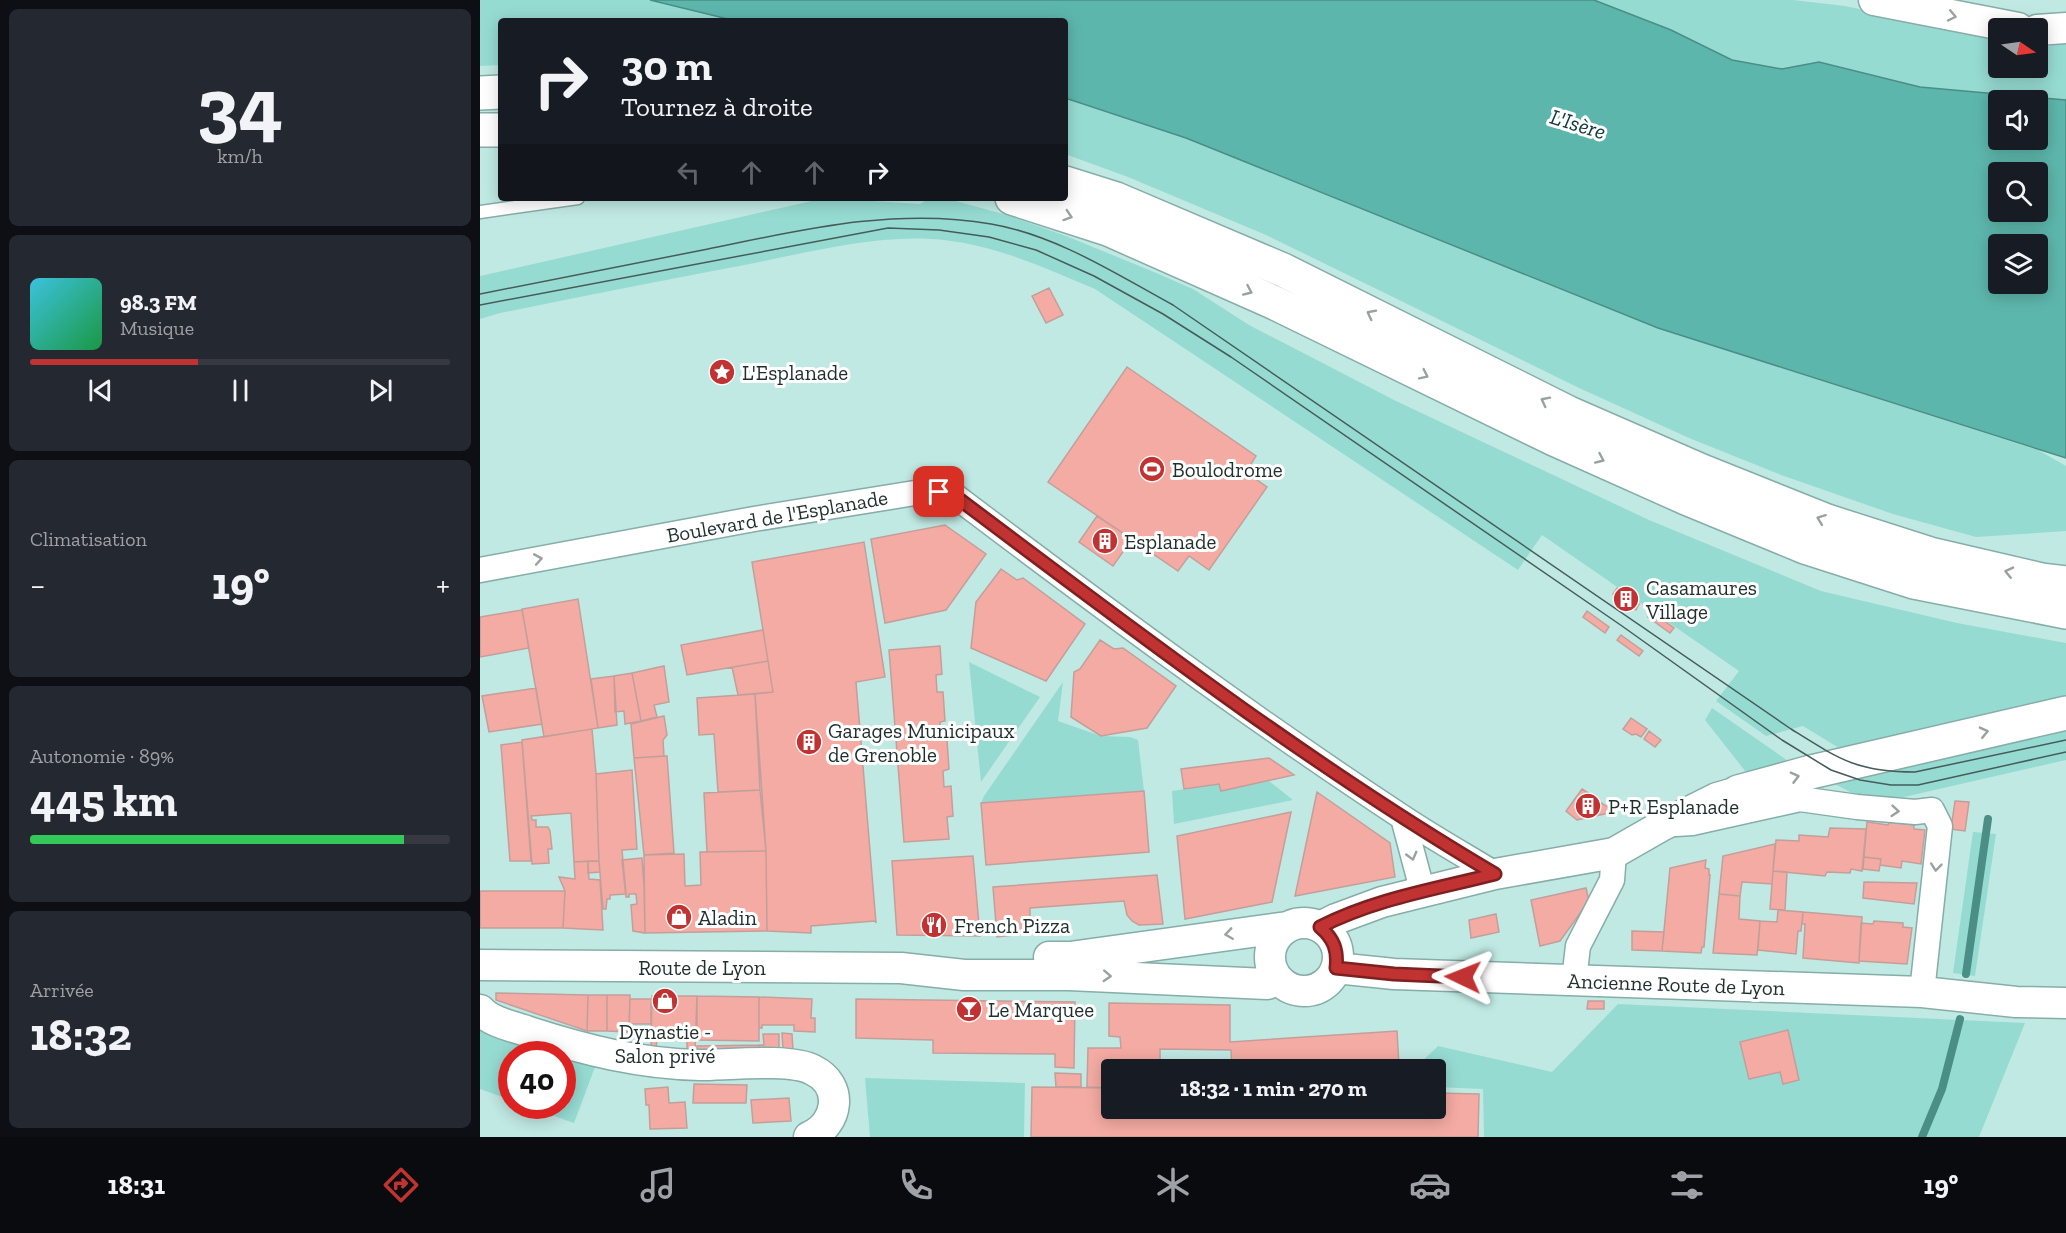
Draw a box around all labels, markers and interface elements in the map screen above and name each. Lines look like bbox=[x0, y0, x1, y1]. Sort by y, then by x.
one-way arrow bbox=[1947, 9, 1957, 22]
north arrow bbox=[1988, 18, 2048, 78]
map controls bbox=[1988, 18, 2048, 294]
text: 30 m bbox=[621, 40, 712, 91]
icon: right bbox=[522, 42, 600, 120]
text: 34 bbox=[197, 58, 283, 152]
button: sound bbox=[1988, 90, 2048, 150]
text: Tournez à droite bbox=[621, 91, 813, 123]
water label: L'Isère bbox=[1547, 103, 1609, 145]
text: km/h bbox=[217, 144, 263, 168]
icon: left bbox=[672, 156, 705, 189]
icon: ahead bbox=[735, 156, 768, 189]
icon: ahead bbox=[798, 156, 831, 189]
icon: right bbox=[861, 156, 894, 189]
button: search bbox=[1988, 162, 2048, 222]
one-way arrow bbox=[1062, 209, 1073, 221]
button: layers bbox=[1988, 234, 2048, 294]
one-way arrow bbox=[1241, 284, 1252, 296]
text: 98.3 FM bbox=[120, 289, 197, 316]
one-way arrow bbox=[1367, 310, 1377, 321]
text: Musique bbox=[120, 316, 194, 340]
place icon: L'Esplanade bbox=[707, 357, 737, 387]
place label: L'Esplanade bbox=[742, 360, 848, 385]
one-way arrow bbox=[1417, 368, 1428, 380]
icon: previous bbox=[84, 374, 117, 407]
icon: pause bbox=[224, 374, 257, 407]
icon: next bbox=[364, 374, 397, 407]
one-way arrow bbox=[1541, 397, 1552, 409]
one-way arrow bbox=[1593, 452, 1604, 464]
sports icon: Boulodrome bbox=[1137, 454, 1167, 484]
place label: Boulodrome bbox=[1172, 457, 1283, 482]
pin bbox=[913, 466, 964, 517]
icon: arrive bbox=[922, 475, 955, 508]
street label: Boulevard de l'Esplanade bbox=[664, 484, 890, 548]
one-way arrow bbox=[1817, 513, 1827, 526]
building icon: Esplanade bbox=[1090, 526, 1120, 556]
text: Climatisation bbox=[30, 527, 147, 551]
place label: Esplanade bbox=[1124, 529, 1217, 554]
one-way arrow bbox=[532, 553, 542, 566]
text: 19° bbox=[212, 557, 270, 611]
text: − bbox=[30, 565, 45, 604]
text: + bbox=[436, 565, 450, 604]
one-way arrow bbox=[2004, 567, 2014, 580]
place label: Casamaures Village bbox=[1645, 575, 1757, 624]
building icon: Casamaures Village bbox=[1611, 584, 1641, 614]
place label: Garages Municipaux de Grenoble bbox=[828, 718, 1015, 767]
building icon: Garages Municipaux de Grenoble bbox=[794, 727, 824, 757]
one-way arrow bbox=[1979, 727, 1989, 740]
text: Autonomie · 89% bbox=[30, 744, 174, 768]
one-way arrow bbox=[1789, 771, 1799, 784]
text: 445 km bbox=[30, 774, 178, 828]
building icon: P+R Esplanade bbox=[1573, 791, 1603, 821]
place label: P+R Esplanade bbox=[1608, 794, 1739, 819]
one-way arrow bbox=[1890, 804, 1899, 817]
one-way arrow bbox=[1405, 850, 1417, 860]
one-way arrow bbox=[1930, 862, 1943, 871]
shop icon: Aladin bbox=[664, 902, 694, 932]
place label: Aladin bbox=[698, 905, 757, 930]
restaurant icon: French Pizza bbox=[919, 910, 949, 940]
place label: French Pizza bbox=[954, 913, 1070, 938]
one-way arrow bbox=[1224, 928, 1233, 940]
position arrow bbox=[1431, 945, 1495, 1009]
street label: Route de Lyon bbox=[638, 955, 766, 980]
street label: Ancienne Route de Lyon bbox=[1567, 968, 1785, 1000]
one-way arrow bbox=[1103, 970, 1112, 983]
text: Arrivée bbox=[30, 978, 94, 1002]
shop icon: Dynastie - Salon privé bbox=[650, 986, 680, 1016]
bar icon: Le Marquee bbox=[954, 994, 984, 1024]
place label: Le Marquee bbox=[988, 997, 1094, 1022]
text: 18:32 bbox=[30, 1008, 132, 1062]
place label: Dynastie - Salon privé bbox=[615, 1019, 715, 1068]
speed limit sign: 40 bbox=[498, 1041, 576, 1119]
text: 18:32 · 1 min · 270 m bbox=[1180, 1075, 1367, 1102]
icon: directions bbox=[380, 1164, 422, 1206]
icon: music bbox=[637, 1164, 679, 1206]
icon: phone bbox=[895, 1164, 937, 1206]
icon: climate bbox=[1152, 1164, 1194, 1206]
icon: car bbox=[1409, 1164, 1451, 1206]
icon: filters bbox=[1666, 1164, 1708, 1206]
text: 18:31 bbox=[108, 1169, 165, 1201]
text: 19° bbox=[1923, 1169, 1958, 1201]

